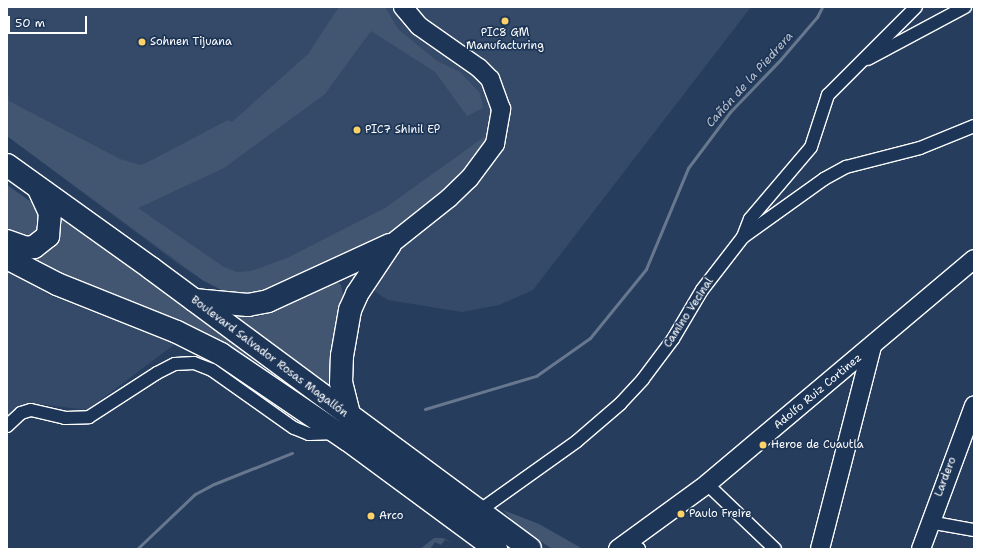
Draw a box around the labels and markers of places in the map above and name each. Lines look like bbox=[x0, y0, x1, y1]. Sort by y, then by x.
marker: PIC8 GM Manufacturing bbox=[500, 16, 510, 26]
place label: PIC8 GM Manufacturing bbox=[466, 27, 544, 53]
place label: Sohnen Tijuana bbox=[150, 35, 232, 49]
marker: Sohnen Tijuana bbox=[137, 37, 147, 47]
place label: PIC7 Shinil EP bbox=[365, 123, 440, 137]
marker: PIC7 Shinil EP bbox=[352, 125, 362, 135]
place label: Heroe de Cuautla bbox=[771, 438, 864, 452]
marker: Heroe de Cuautla bbox=[758, 440, 768, 450]
place label: Paulo Freire bbox=[689, 507, 752, 521]
place label: Arco bbox=[379, 509, 403, 523]
marker: Paulo Freire bbox=[676, 509, 686, 519]
marker: Arco bbox=[366, 511, 376, 521]

